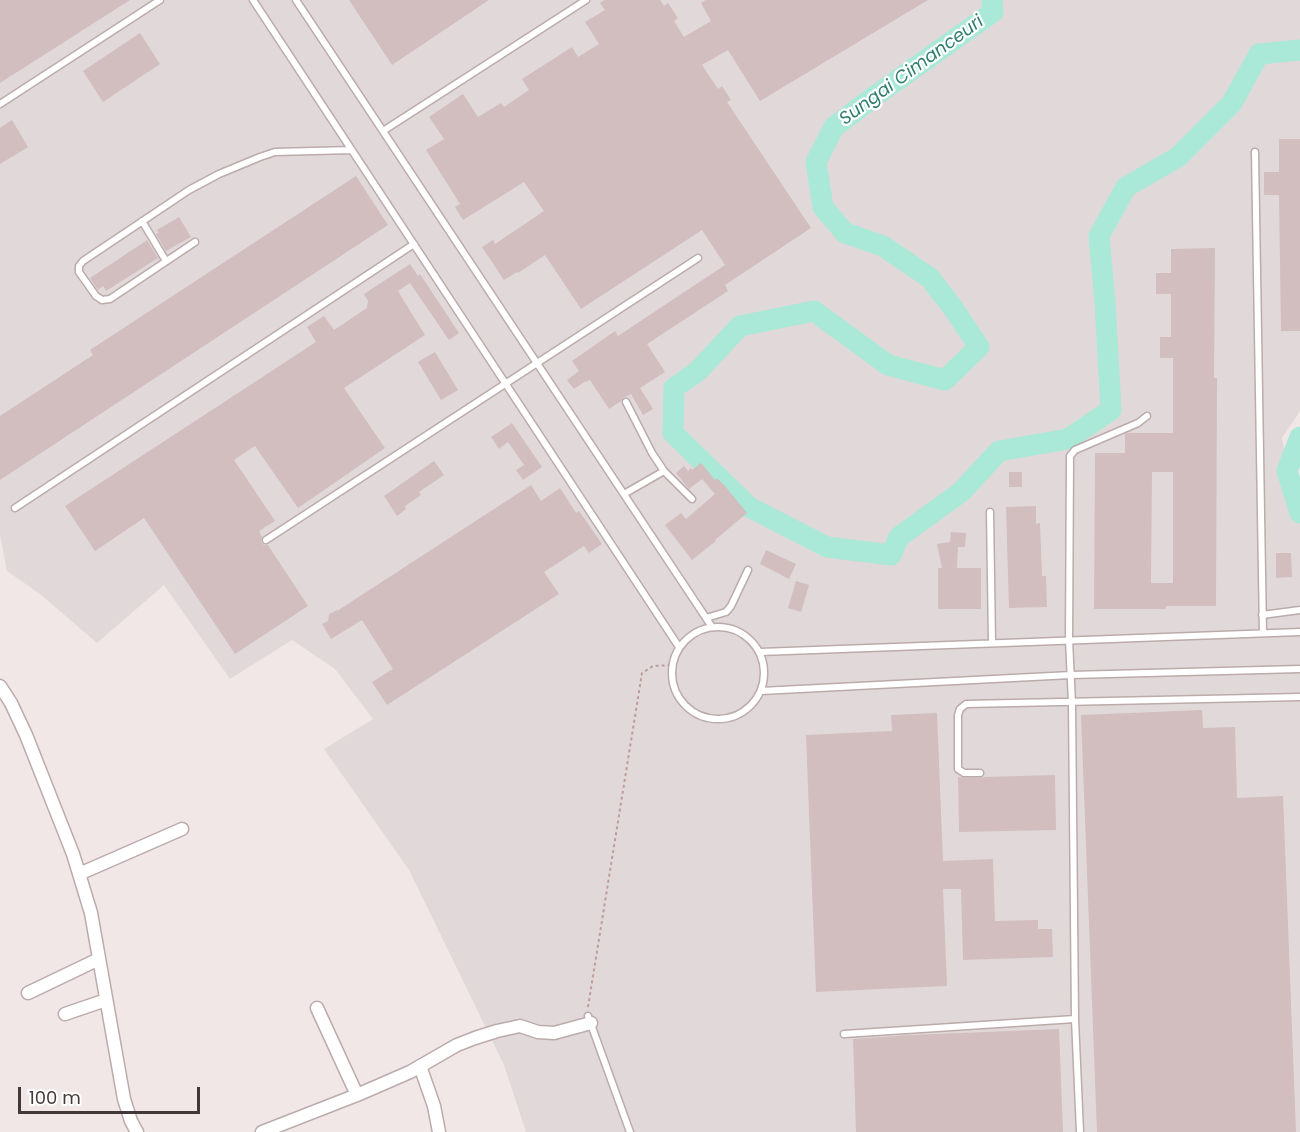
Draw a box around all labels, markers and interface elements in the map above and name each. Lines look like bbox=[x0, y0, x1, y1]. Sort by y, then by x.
water label: Sungai Cimanceuri bbox=[836, 11, 988, 131]
scale bar bbox=[21, 1075, 202, 1113]
text: 100 m bbox=[29, 1085, 81, 1110]

